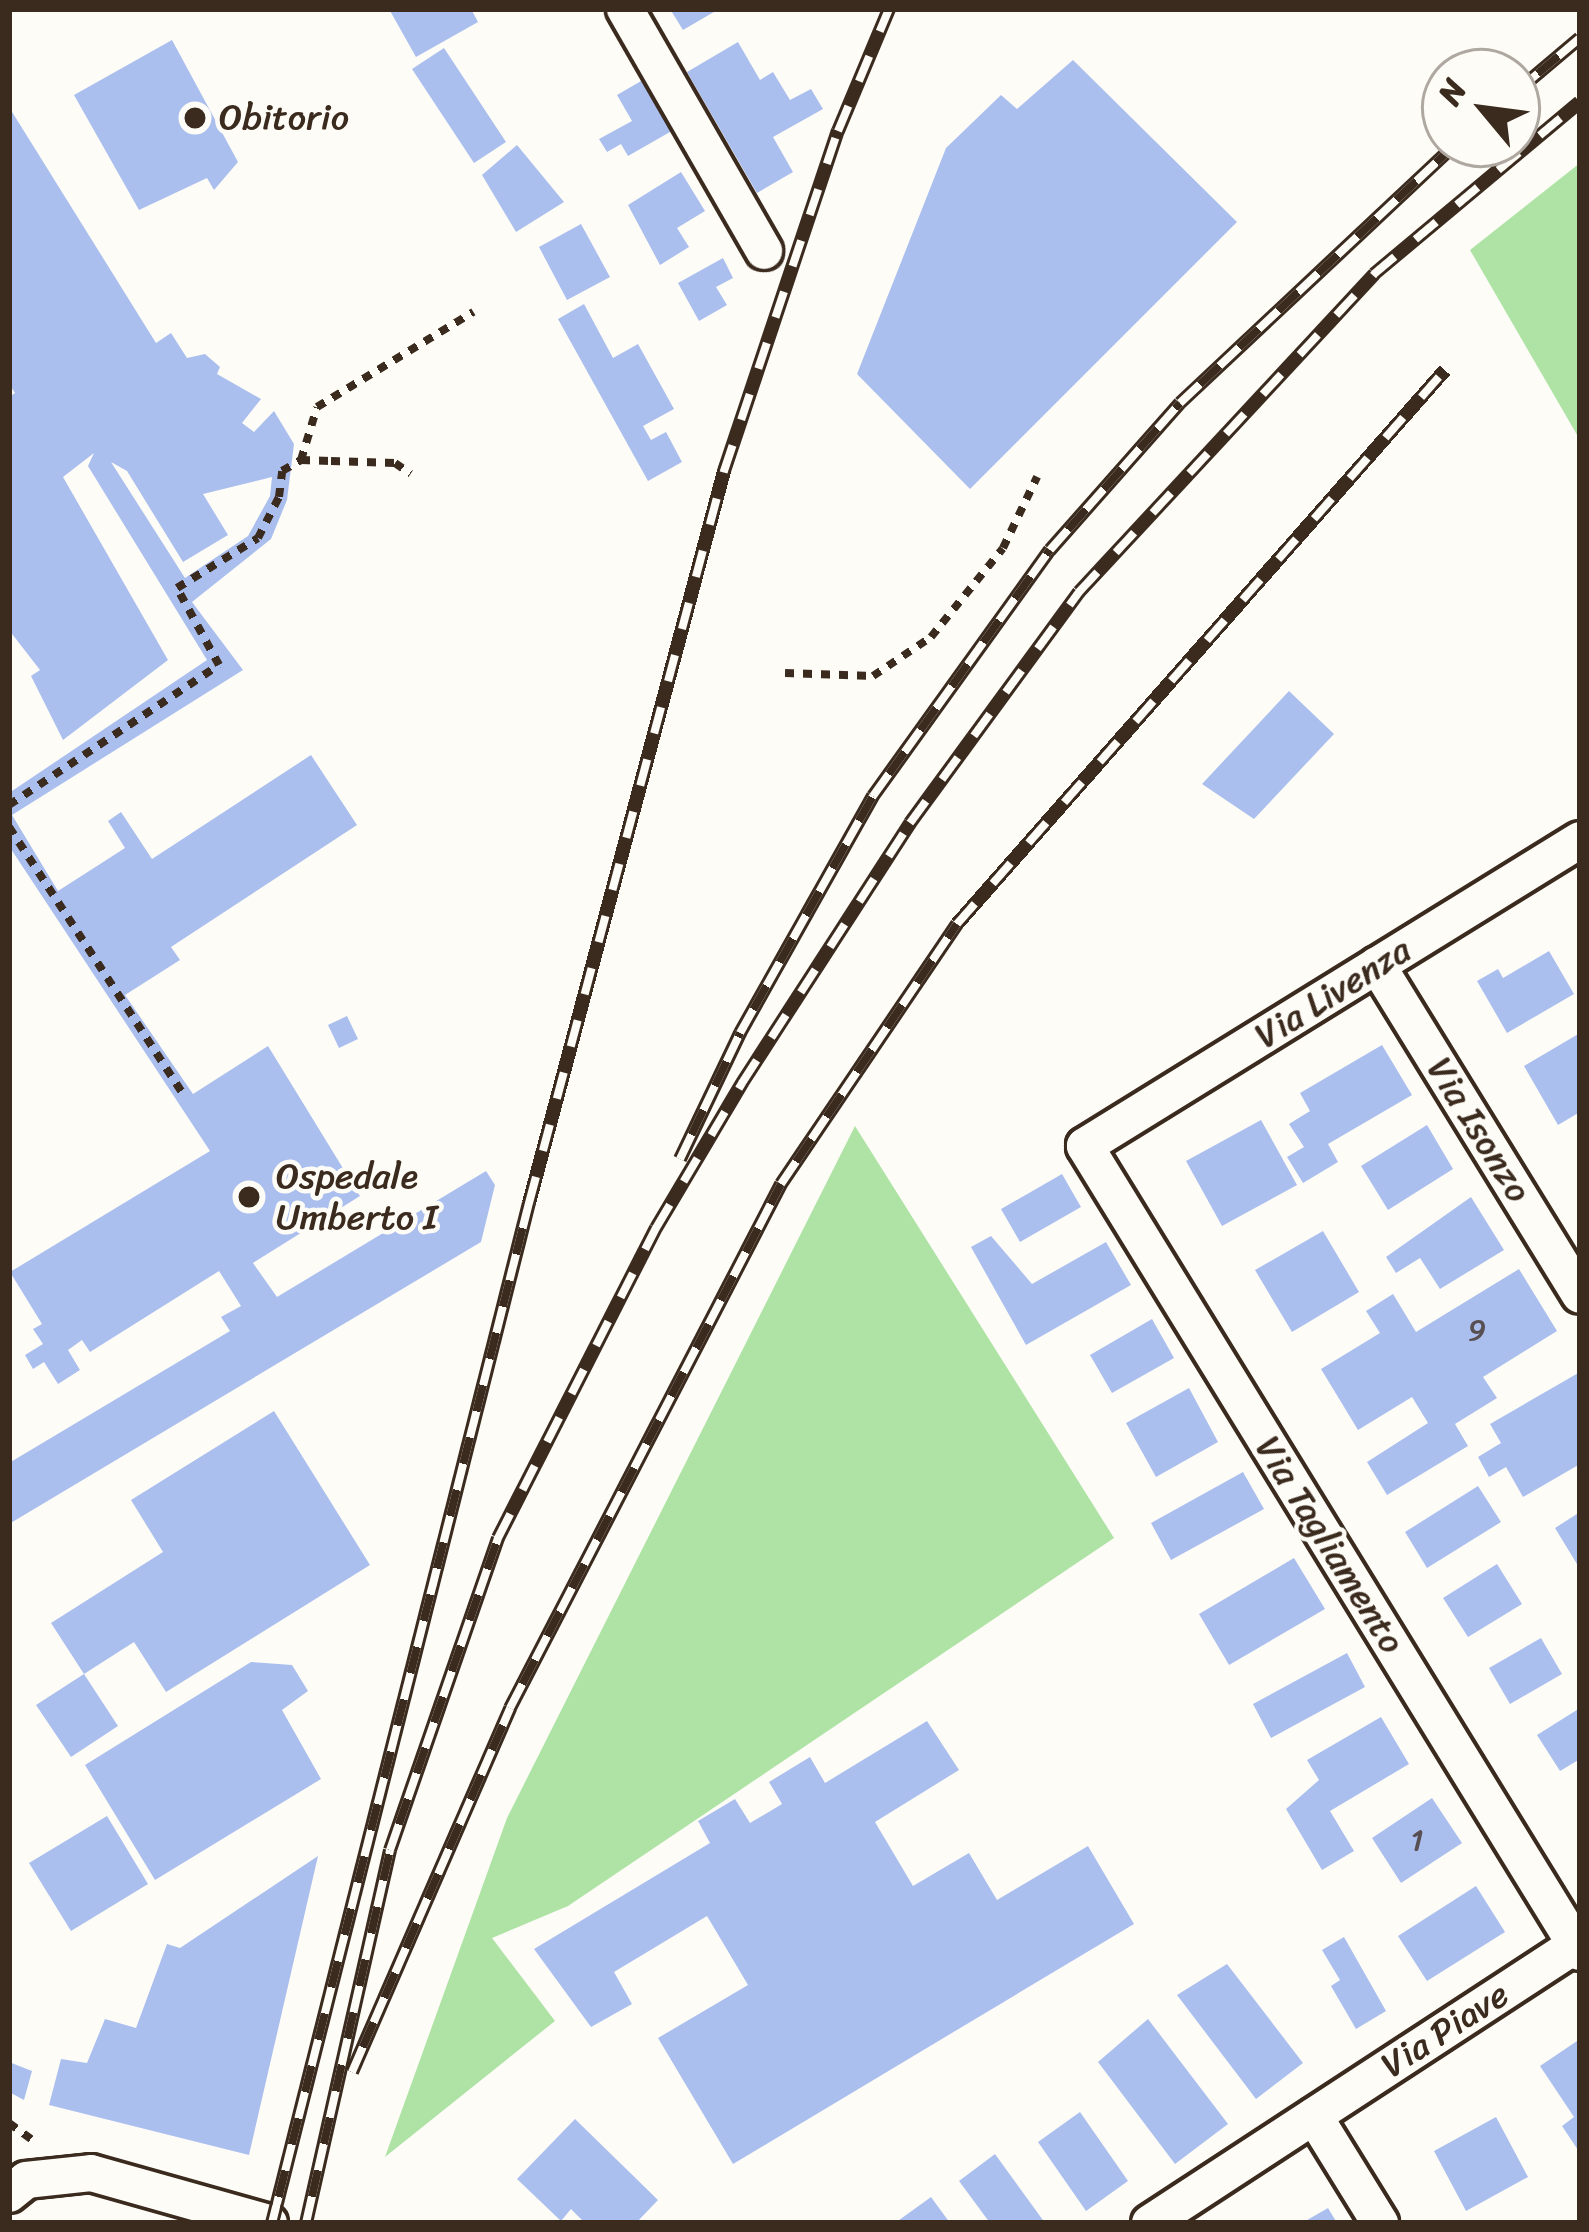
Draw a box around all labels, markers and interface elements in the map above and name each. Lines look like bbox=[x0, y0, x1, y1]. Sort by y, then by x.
north arrow bbox=[1421, 48, 1541, 168]
text: N bbox=[1421, 68, 1483, 116]
place label: Obitorio bbox=[219, 96, 349, 140]
marker: Obitorio bbox=[182, 105, 208, 131]
street label: Via Livenza bbox=[1247, 928, 1419, 1058]
street label: Via Isonzo bbox=[1418, 1050, 1540, 1210]
place label: Ospedale Umberto I bbox=[276, 1154, 438, 1239]
marker: Ospedale Umberto I bbox=[233, 1181, 265, 1213]
house number: 9 bbox=[1468, 1312, 1486, 1348]
street label: Via Tagliamento bbox=[1246, 1428, 1414, 1662]
house number: 1 bbox=[1411, 1822, 1423, 1858]
street label: Via Piave bbox=[1373, 1973, 1517, 2087]

